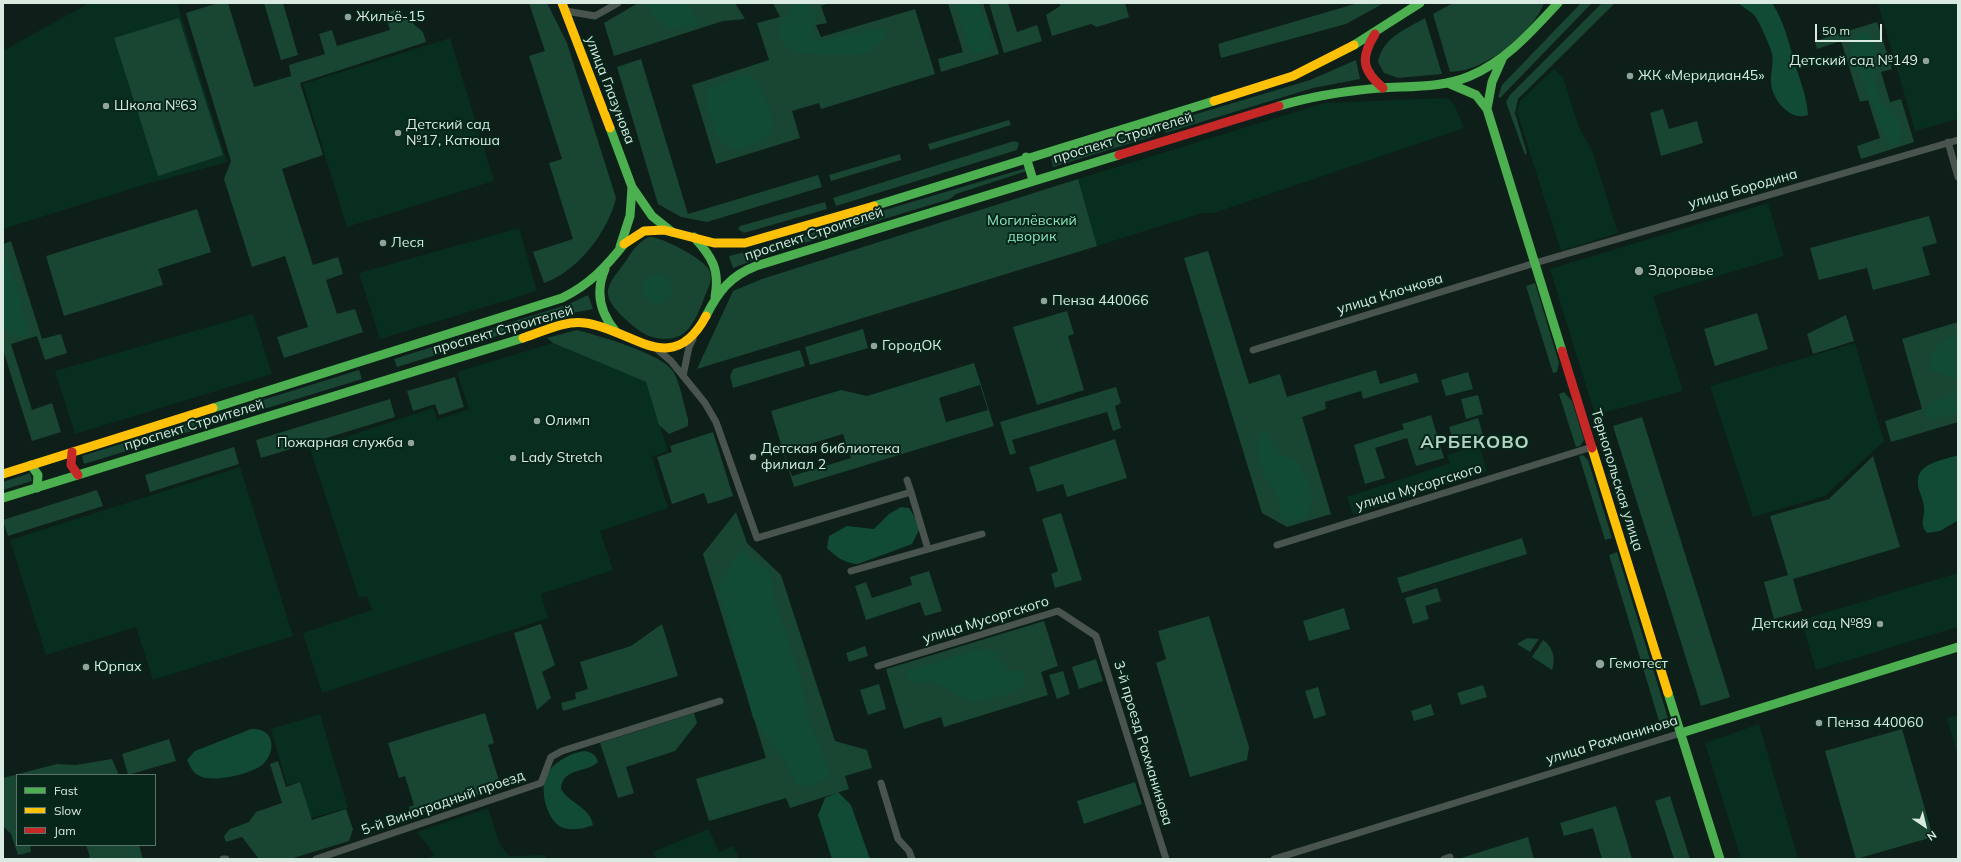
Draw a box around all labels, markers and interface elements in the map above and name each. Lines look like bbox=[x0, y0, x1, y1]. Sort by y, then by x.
place label: Жильё-15 bbox=[356, 9, 425, 25]
marker: Жильё-15 bbox=[343, 12, 353, 22]
scale bar bbox=[1817, 16, 1884, 42]
text: 50 m bbox=[1822, 23, 1850, 38]
street label: улица Глазунова bbox=[582, 34, 638, 146]
place label: Детский сад №149 bbox=[1790, 53, 1918, 69]
marker: Детский сад №149 bbox=[1921, 56, 1931, 66]
place label: ЖК «Меридиан45» bbox=[1638, 68, 1764, 84]
marker: ЖК «Меридиан45» bbox=[1625, 71, 1635, 81]
place label: Школа №63 bbox=[114, 98, 197, 114]
marker: Школа №63 bbox=[101, 101, 111, 111]
street label: проспект Строителей bbox=[1051, 109, 1195, 167]
place label: Детский сад №17, Катюша bbox=[406, 117, 500, 150]
marker: Детский сад №17, Катюша bbox=[393, 128, 403, 138]
street label: улица Бородина bbox=[1687, 165, 1799, 213]
street label: проспект Строителей bbox=[742, 204, 886, 264]
park label: Могилёвский дворик bbox=[987, 213, 1077, 246]
place label: Леся bbox=[391, 235, 424, 251]
marker: Леся bbox=[378, 238, 388, 248]
place label: Здоровье bbox=[1648, 263, 1714, 279]
marker: Здоровье bbox=[1633, 265, 1645, 277]
street label: улица Клочкова bbox=[1335, 270, 1445, 318]
place label: Пенза 440066 bbox=[1052, 293, 1149, 309]
marker: Пенза 440066 bbox=[1039, 296, 1049, 306]
street label: проспект Строителей bbox=[431, 302, 575, 358]
place label: ГородОК bbox=[882, 338, 941, 354]
marker: ГородОК bbox=[869, 341, 879, 351]
street label: проспект Строителей bbox=[122, 396, 266, 454]
street label: Тернопольская улица bbox=[1587, 407, 1647, 553]
place label: Олимп bbox=[545, 413, 590, 429]
marker: Олимп bbox=[532, 416, 542, 426]
district label: АРБЕКОВО bbox=[1420, 432, 1530, 454]
place label: Пожарная служба bbox=[277, 435, 403, 451]
marker: Пожарная служба bbox=[406, 438, 416, 448]
place label: Детская библиотека филиал 2 bbox=[761, 441, 900, 474]
place label: Lady Stretch bbox=[521, 450, 603, 466]
marker: Детская библиотека филиал 2 bbox=[748, 452, 758, 462]
marker: Lady Stretch bbox=[508, 453, 518, 463]
street label: улица Мусоргского bbox=[1354, 460, 1484, 514]
street label: улица Мусоргского bbox=[921, 593, 1051, 647]
place label: Детский сад №89 bbox=[1752, 616, 1872, 632]
marker: Детский сад №89 bbox=[1875, 619, 1885, 629]
place label: Гемотест bbox=[1609, 656, 1668, 672]
marker: Гемотест bbox=[1594, 658, 1606, 670]
place label: Юрпах bbox=[94, 659, 142, 675]
street label: 3-й проезд Рахманинова bbox=[1110, 659, 1176, 827]
marker: Юрпах bbox=[81, 662, 91, 672]
street label: улица Рахманинова bbox=[1544, 712, 1680, 768]
place label: Пенза 440060 bbox=[1827, 715, 1924, 731]
marker: Пенза 440060 bbox=[1814, 718, 1824, 728]
street label: 5-й Виноградный проезд bbox=[359, 767, 527, 839]
legend bbox=[16, 774, 156, 846]
text: Fast bbox=[54, 783, 78, 798]
text: Slow bbox=[54, 803, 82, 818]
north arrow bbox=[1905, 806, 1945, 846]
text: Jam bbox=[54, 823, 76, 838]
text: N bbox=[1924, 828, 1939, 844]

